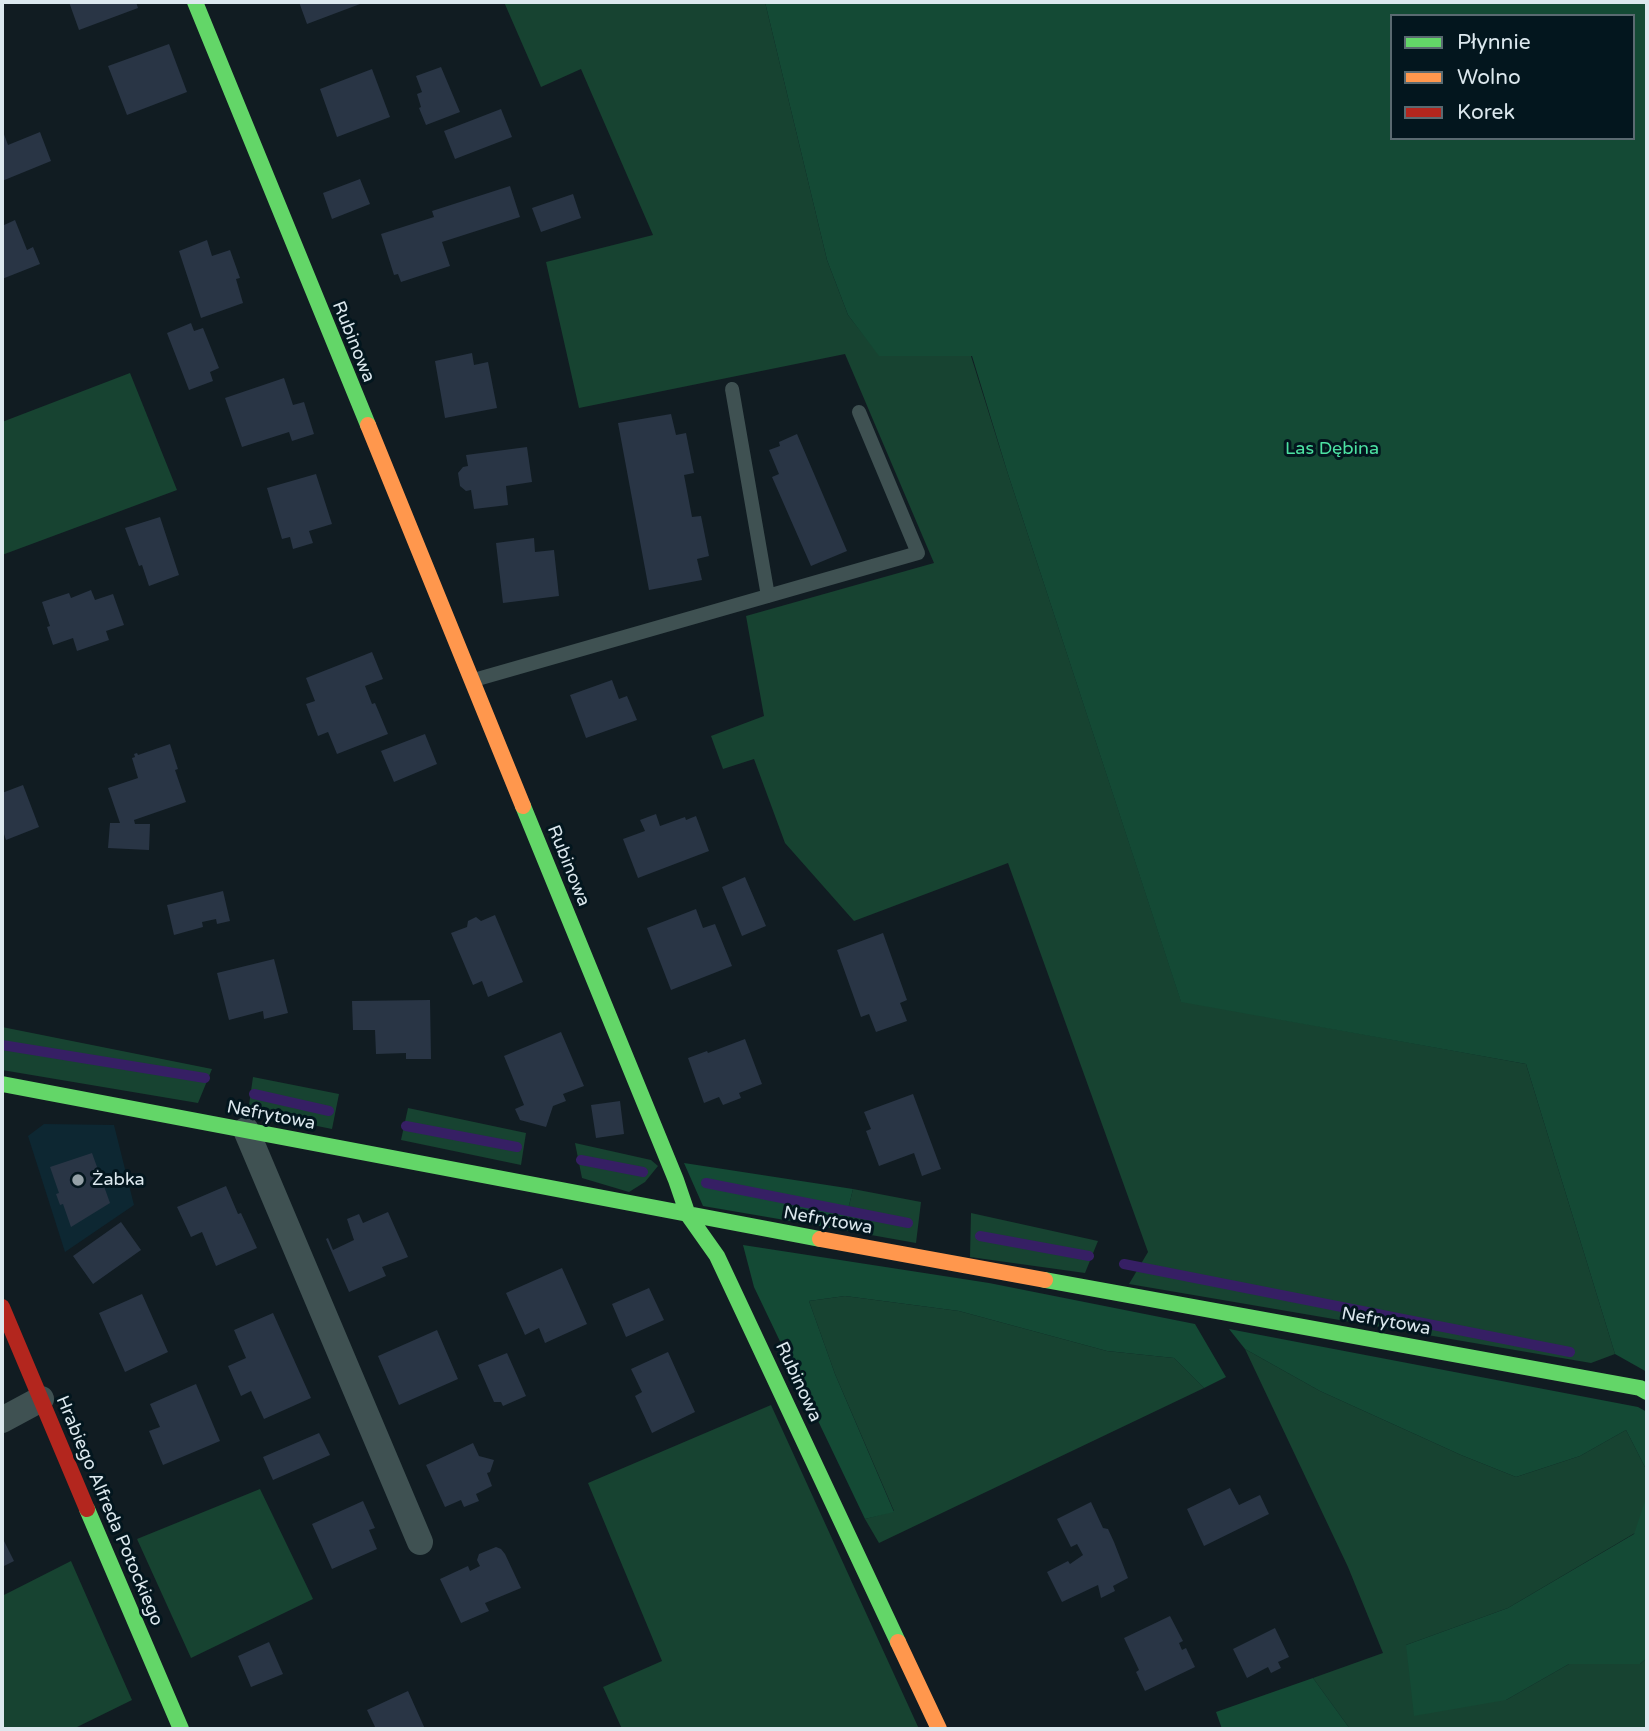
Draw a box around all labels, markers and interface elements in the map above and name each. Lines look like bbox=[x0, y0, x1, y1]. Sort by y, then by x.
legend bbox=[1390, 14, 1635, 140]
text: Płynnie bbox=[1457, 30, 1531, 55]
text: Wolno bbox=[1457, 65, 1521, 90]
text: Korek bbox=[1457, 100, 1515, 125]
street label: Rubinowa bbox=[327, 298, 379, 386]
park label: Las Dębina bbox=[1285, 438, 1379, 460]
street label: Rubinowa bbox=[542, 822, 594, 910]
street label: Nefrytowa bbox=[225, 1097, 317, 1135]
place label: Żabka bbox=[92, 1169, 145, 1191]
marker: Żabka bbox=[70, 1172, 86, 1188]
street label: Nefrytowa bbox=[782, 1203, 874, 1239]
street label: Nefrytowa bbox=[1340, 1304, 1432, 1340]
street label: Rubinowa bbox=[770, 1339, 826, 1425]
street label: Hrabiego Alfreda Potockiego bbox=[51, 1393, 167, 1629]

